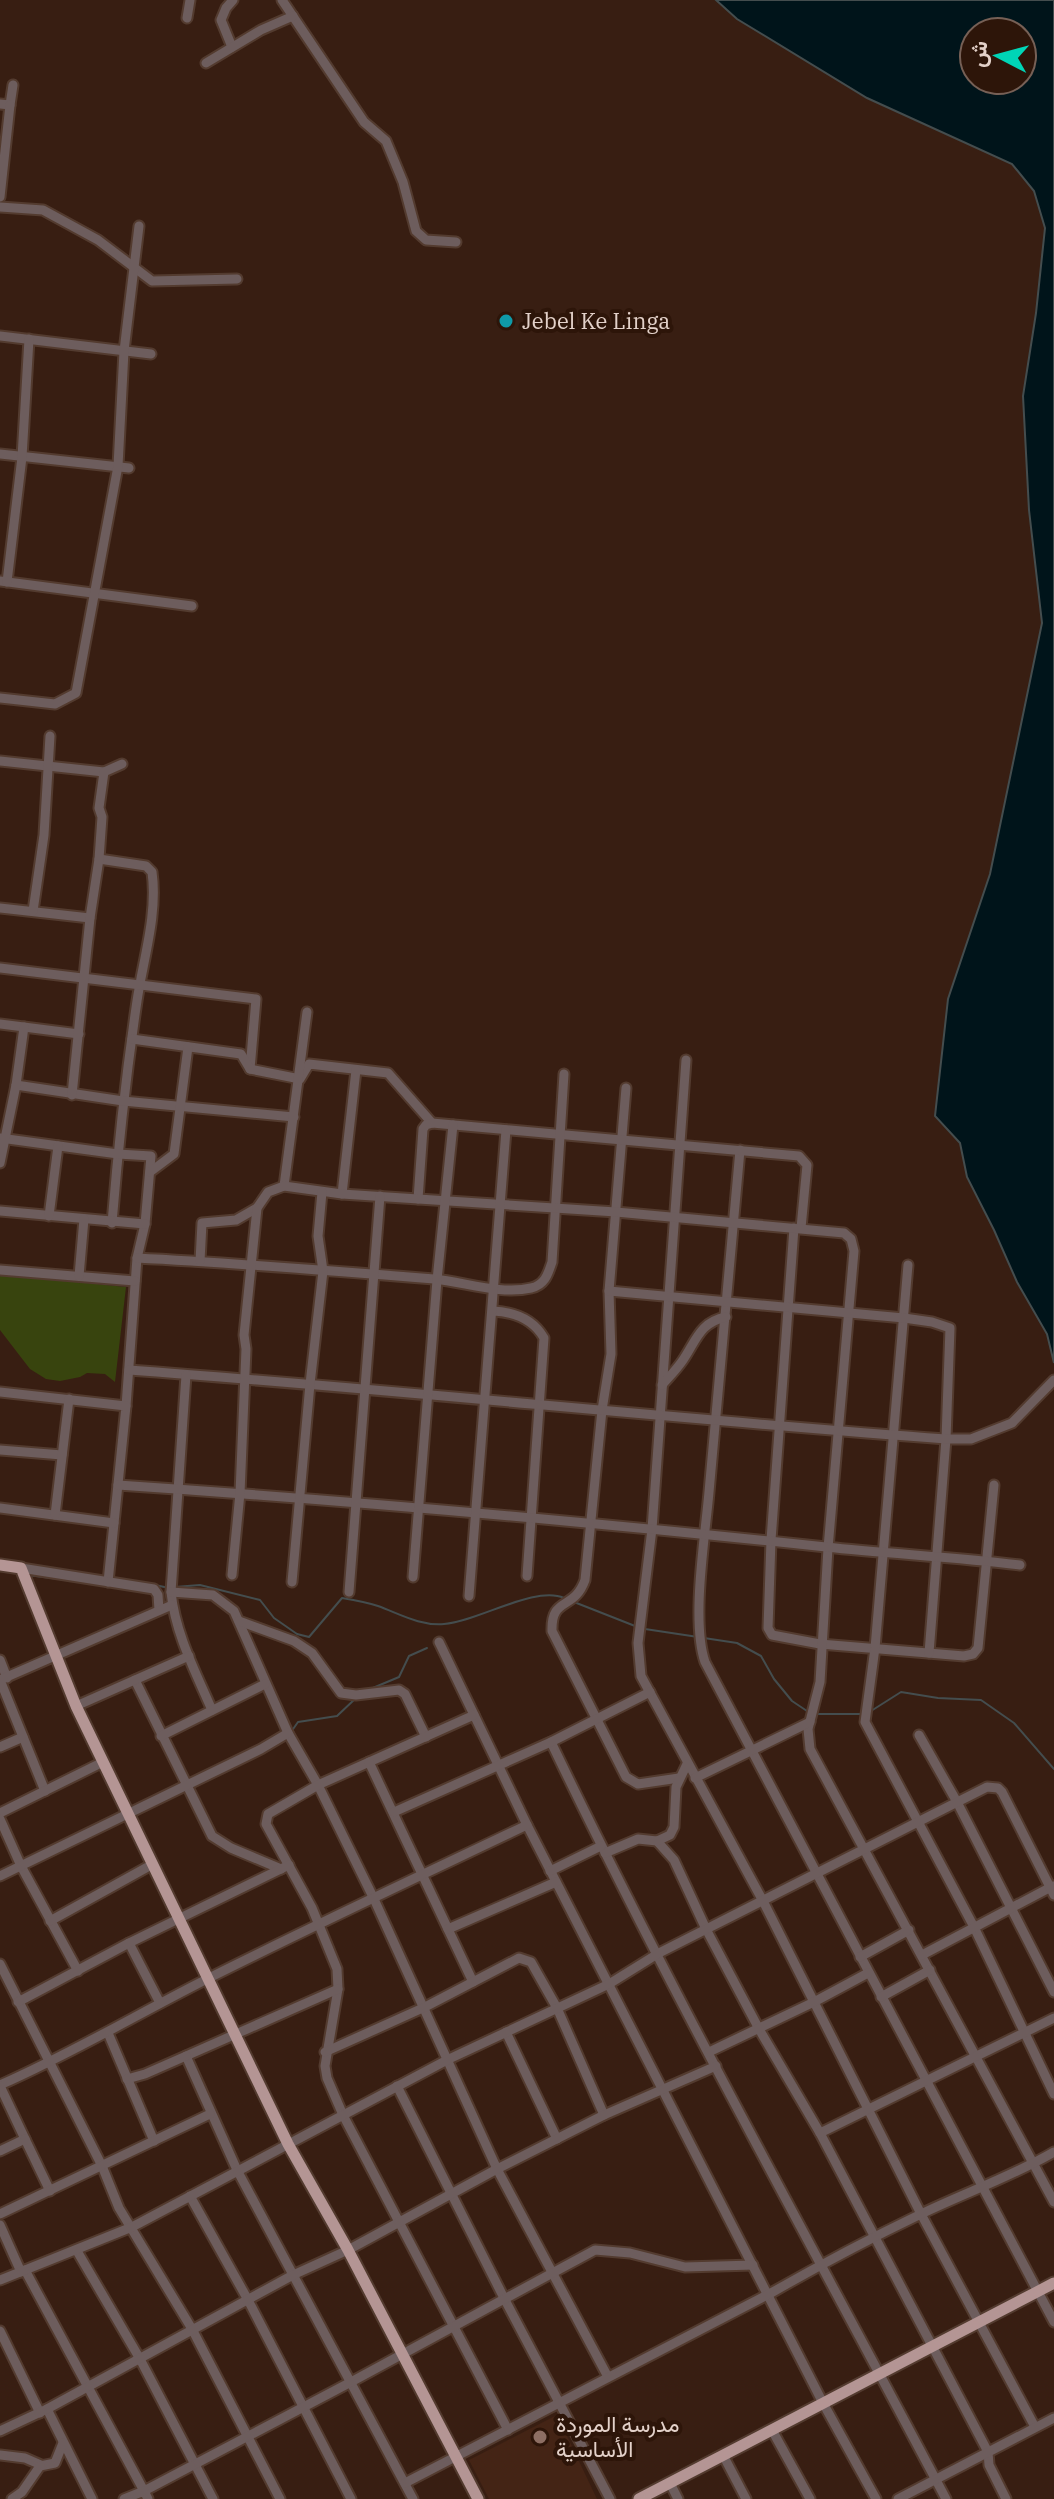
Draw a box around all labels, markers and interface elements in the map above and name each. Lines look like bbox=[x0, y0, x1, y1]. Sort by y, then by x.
north arrow bbox=[958, 16, 1038, 96]
text: ش bbox=[962, 39, 993, 69]
place label: Jebel Ke Linga bbox=[522, 306, 670, 335]
marker: Jebel Ke Linga bbox=[497, 312, 515, 330]
place label: مدرسة الموردة الأساسية bbox=[556, 2409, 680, 2463]
marker: مدرسة الموردة الأساسية bbox=[531, 2428, 549, 2446]

